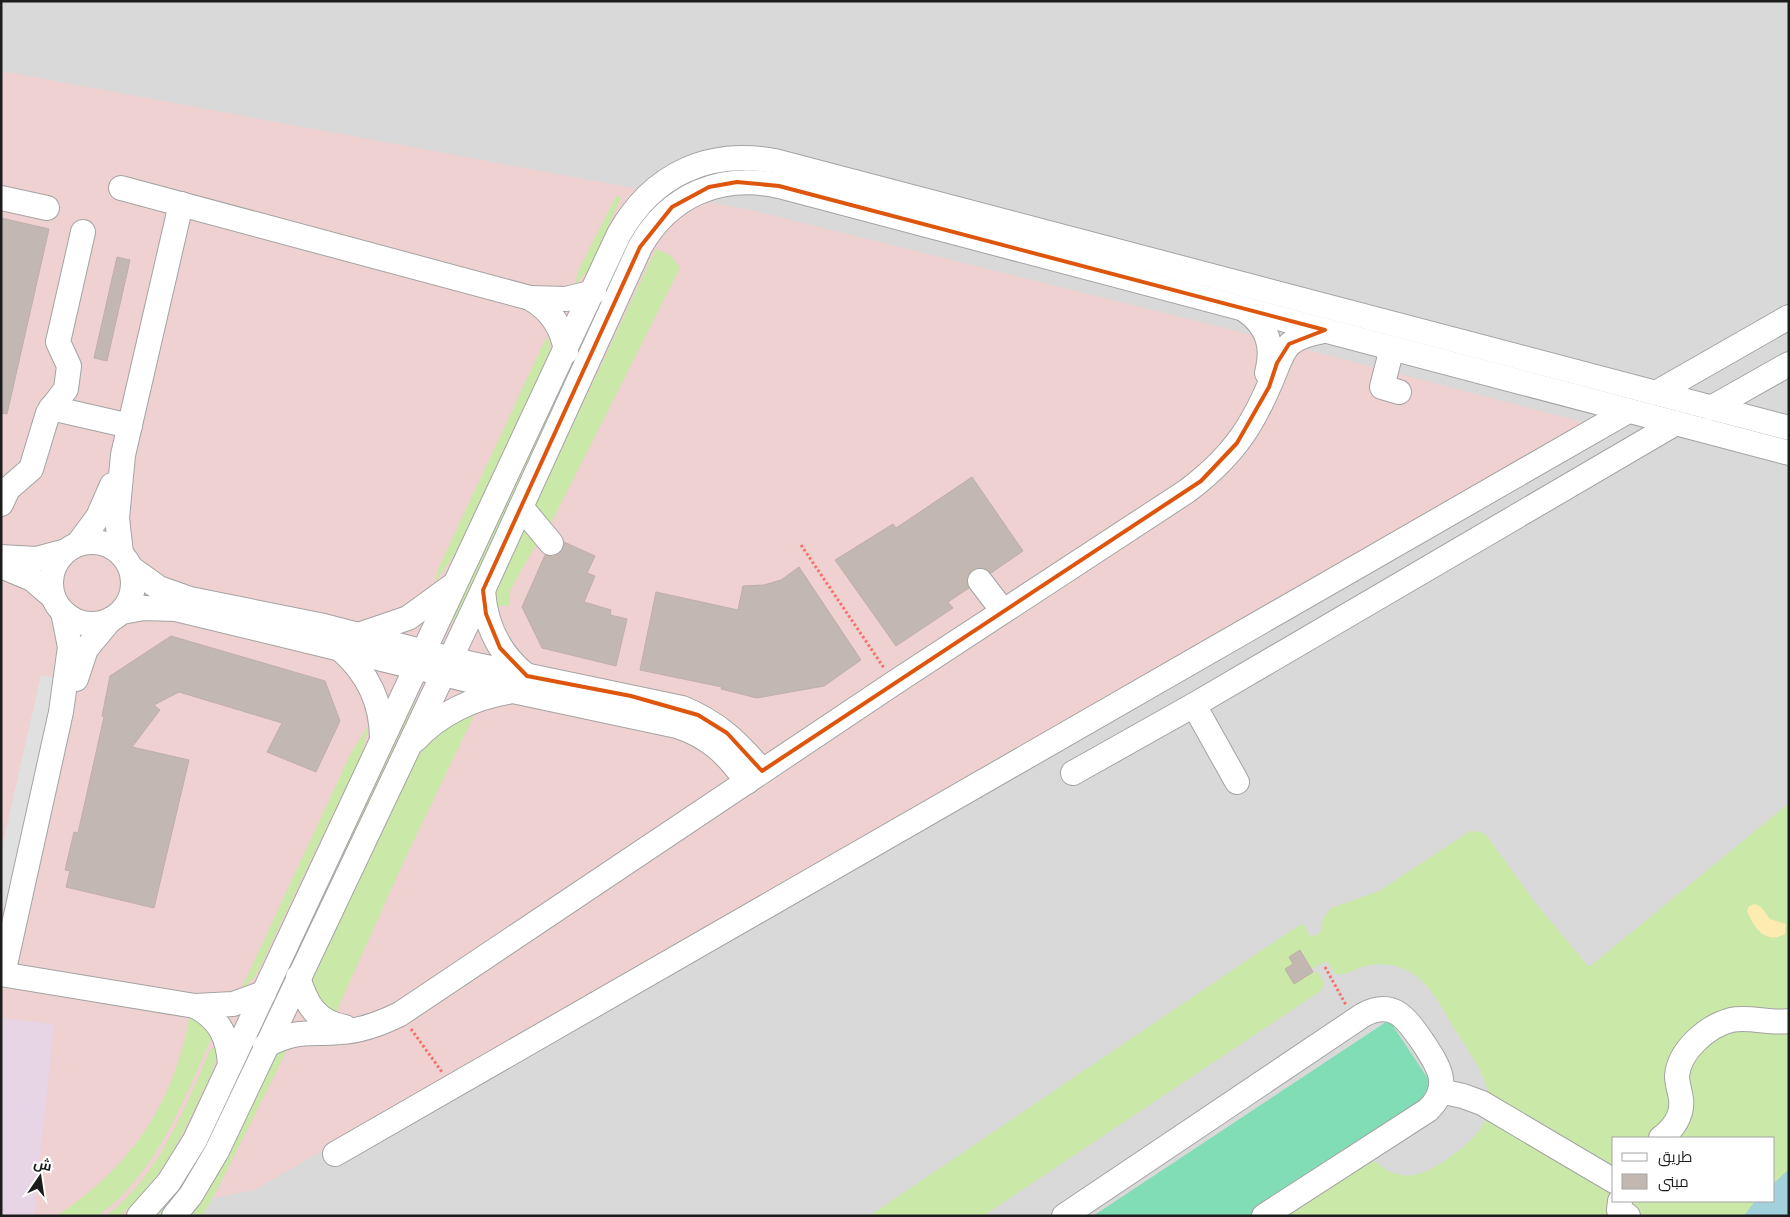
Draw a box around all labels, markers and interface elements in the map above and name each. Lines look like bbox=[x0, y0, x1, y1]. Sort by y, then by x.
legend bbox=[1612, 1137, 1775, 1202]
text: طريق bbox=[1658, 1147, 1692, 1167]
north arrow bbox=[15, 1152, 65, 1202]
text: ش bbox=[32, 1154, 54, 1175]
text: مبنى bbox=[1658, 1172, 1689, 1192]

